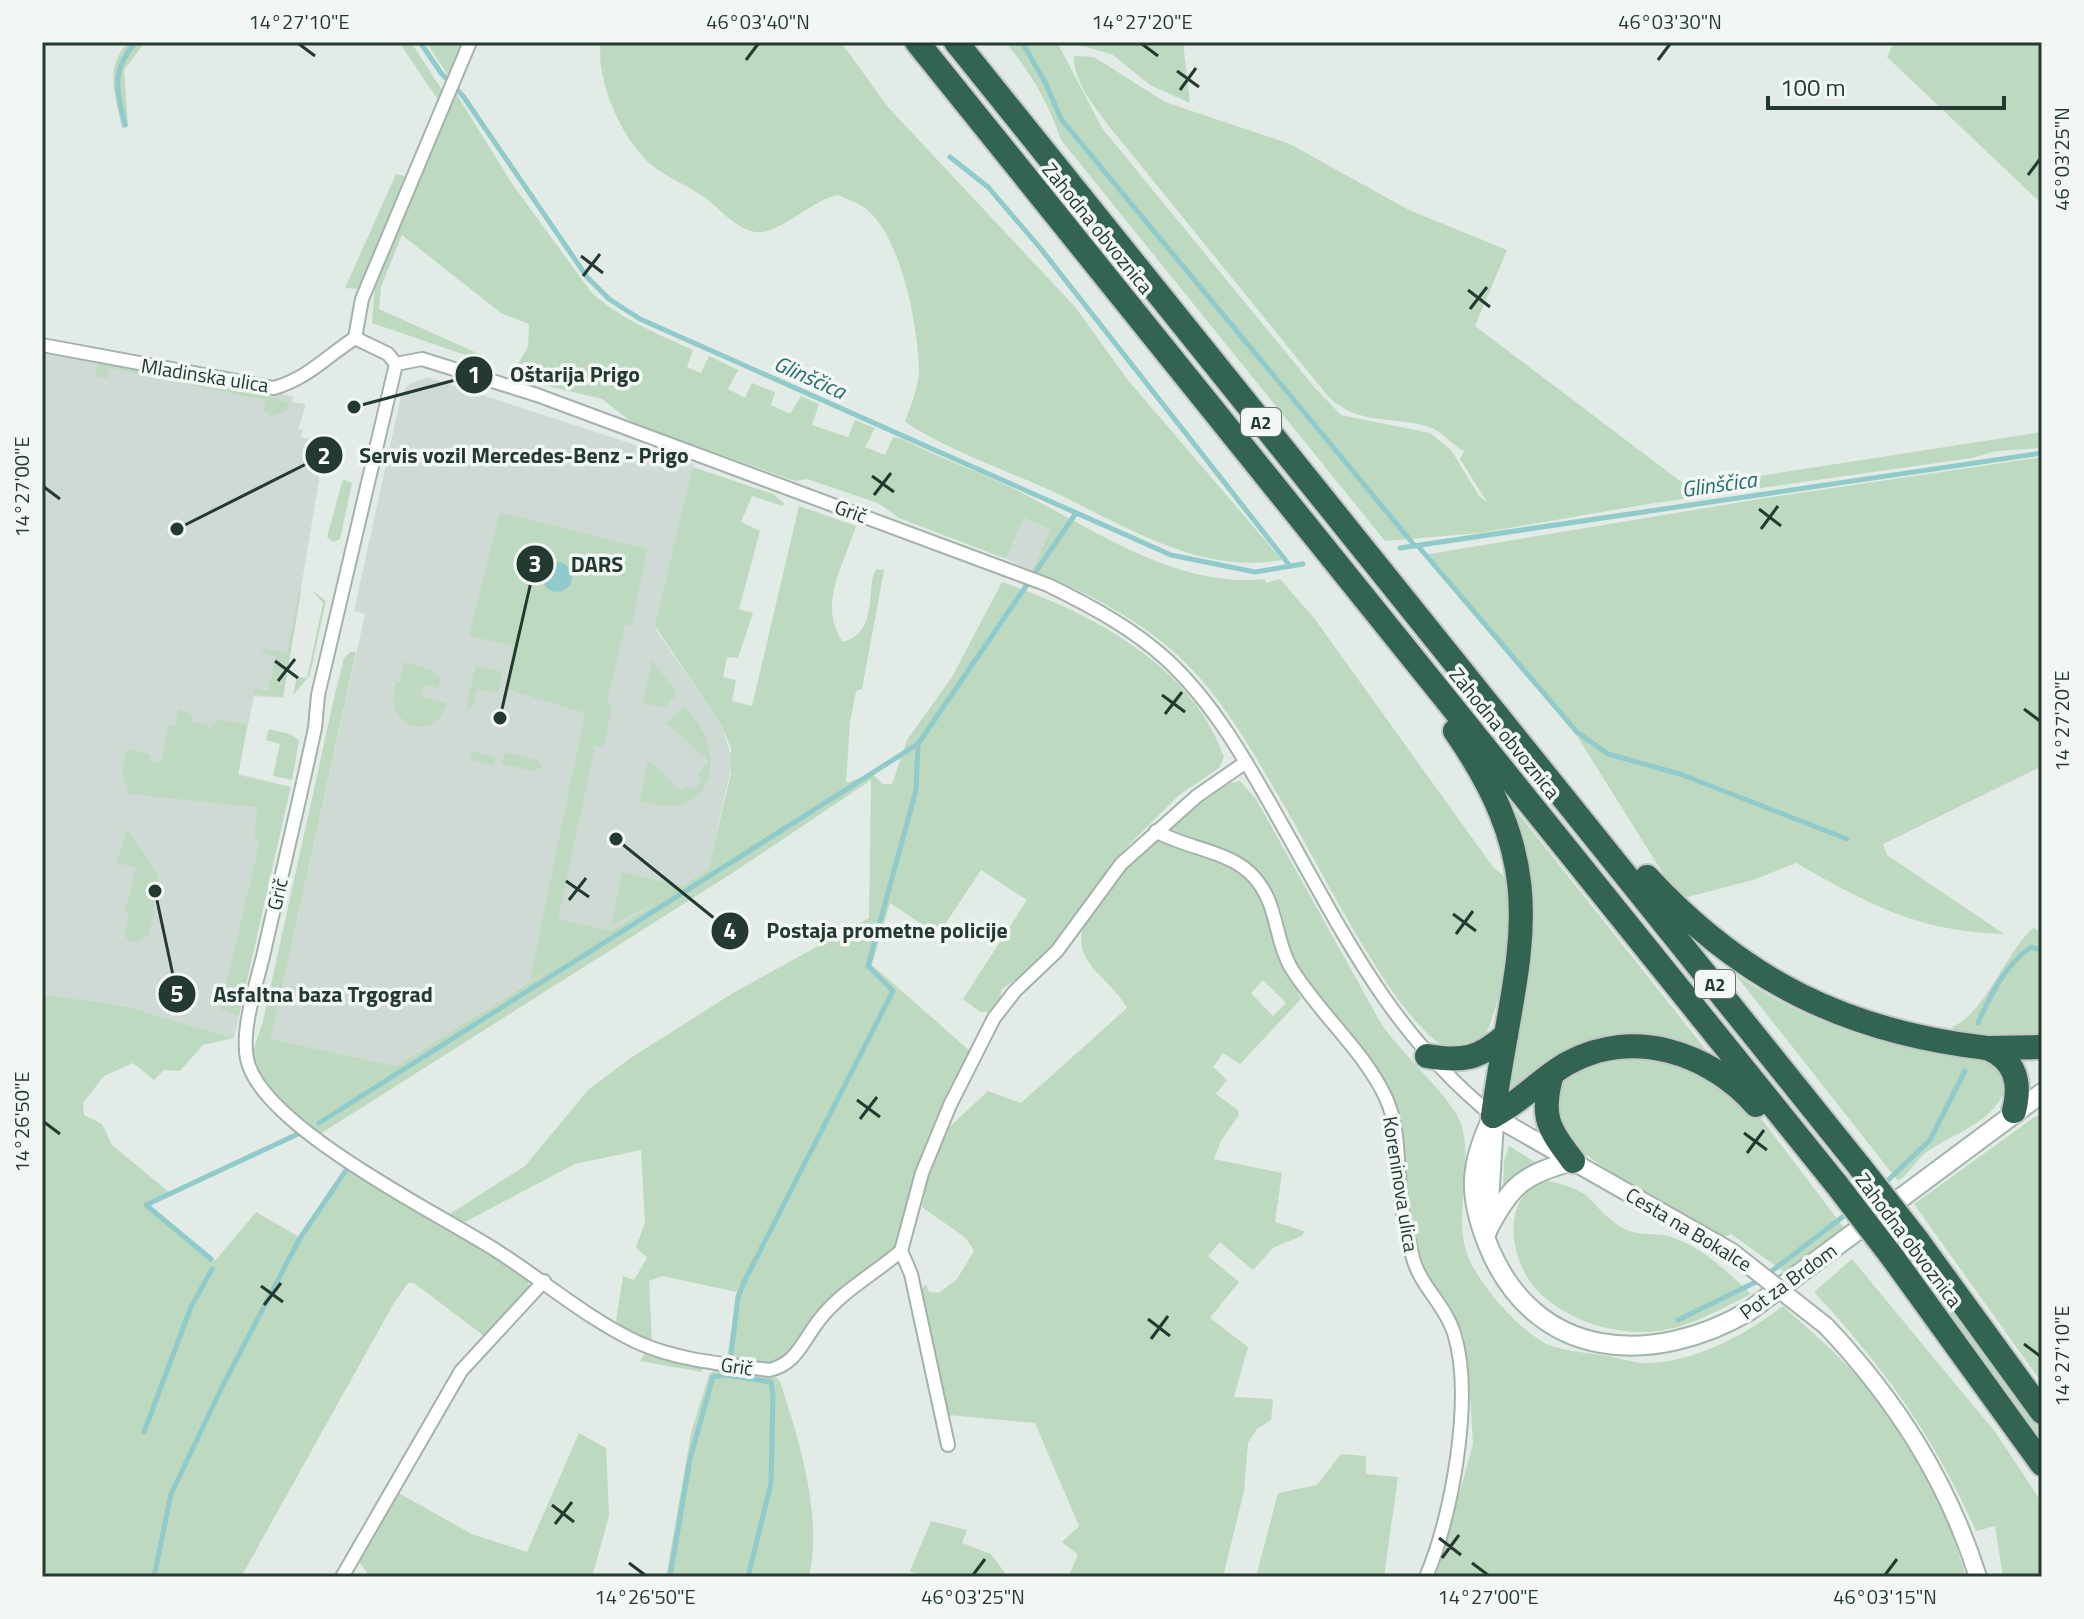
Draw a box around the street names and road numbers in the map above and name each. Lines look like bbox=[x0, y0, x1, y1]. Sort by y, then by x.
street label: Zahodna obvoznica bbox=[1035, 155, 1161, 301]
street label: Mladinska ulica bbox=[139, 350, 271, 400]
road number: A2 bbox=[1241, 408, 1281, 436]
street label: Grič bbox=[831, 491, 871, 531]
street label: Zahodna obvoznica bbox=[1442, 660, 1568, 806]
street label: Grič bbox=[258, 875, 296, 913]
road number: A2 bbox=[1695, 970, 1735, 998]
street label: Koreninova ulica bbox=[1375, 1114, 1427, 1254]
street label: Zahodna obvoznica bbox=[1848, 1166, 1970, 1314]
street label: Cesta na Bokalce bbox=[1620, 1179, 1758, 1279]
street label: Pot za Brdom bbox=[1733, 1235, 1843, 1327]
street label: Grič bbox=[719, 1348, 755, 1384]

